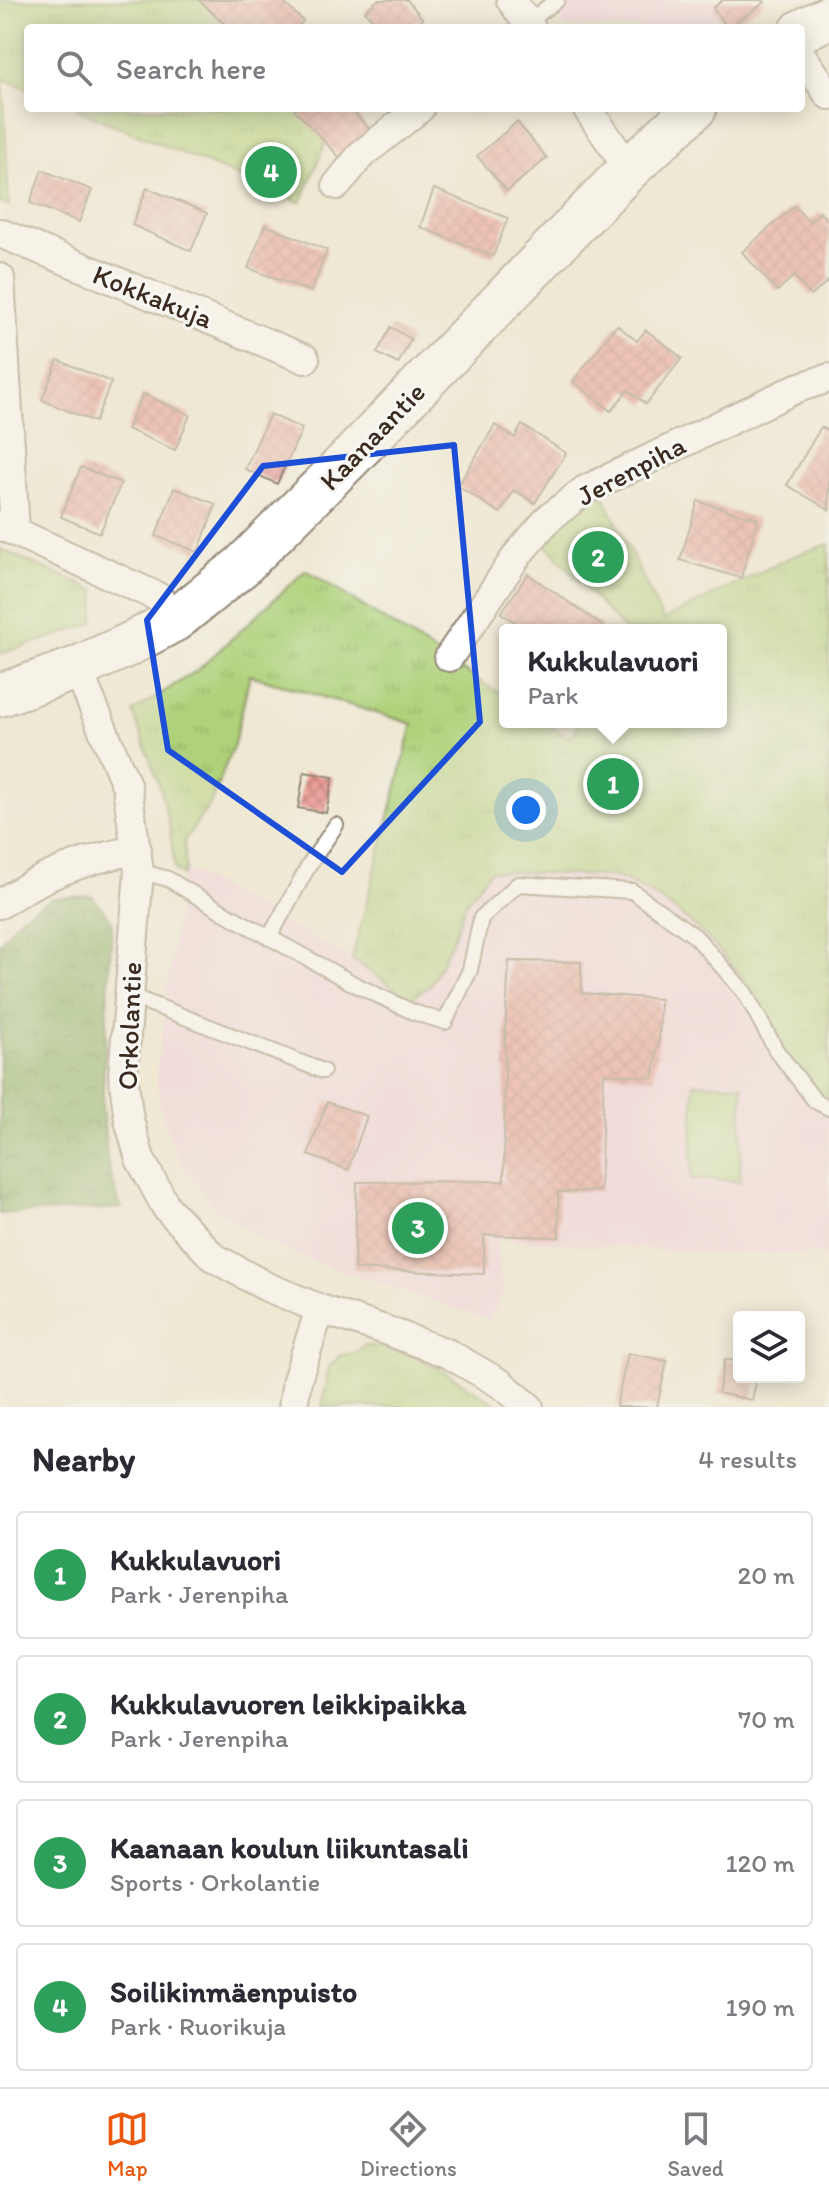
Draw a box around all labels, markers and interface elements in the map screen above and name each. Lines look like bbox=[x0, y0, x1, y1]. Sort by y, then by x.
search box bbox=[24, 24, 805, 112]
icon: search bbox=[52, 46, 96, 90]
text: Search here bbox=[116, 50, 266, 87]
pin: 4 bbox=[245, 142, 297, 202]
street label: Kokkakuja bbox=[88, 257, 218, 336]
street label: Kaanaantie bbox=[312, 375, 432, 497]
street label: Jerenpiha bbox=[571, 427, 691, 513]
pin: 2 bbox=[572, 527, 624, 587]
popup bbox=[499, 624, 727, 728]
text: Kukkulavuori bbox=[527, 642, 699, 679]
text: Park bbox=[527, 679, 579, 711]
pin: 1 bbox=[587, 754, 639, 814]
your location bbox=[506, 790, 546, 830]
street label: Orkolantie bbox=[110, 961, 148, 1091]
pin: 3 bbox=[392, 1198, 444, 1258]
map controls bbox=[733, 1311, 805, 1383]
button: layers bbox=[733, 1311, 805, 1383]
text: Nearby bbox=[32, 1439, 135, 1480]
text: 4 results bbox=[698, 1443, 797, 1475]
text: Kukkulavuori bbox=[110, 1541, 281, 1578]
text: 1 bbox=[54, 1559, 66, 1591]
text: 20 m bbox=[738, 1559, 795, 1591]
text: Park · Jerenpiha bbox=[110, 1578, 289, 1610]
text: Kukkulavuoren leikkipaikka bbox=[110, 1685, 466, 1722]
text: 2 bbox=[53, 1703, 67, 1735]
text: 70 m bbox=[738, 1703, 795, 1735]
text: Park · Jerenpiha bbox=[110, 1722, 289, 1754]
text: Kaanaan koulun liikuntasali bbox=[110, 1829, 469, 1866]
text: 3 bbox=[53, 1847, 67, 1879]
text: 120 m bbox=[726, 1847, 795, 1879]
text: Sports · Orkolantie bbox=[110, 1866, 320, 1898]
text: Soilikinmäenpuisto bbox=[110, 1973, 357, 2010]
text: 4 bbox=[52, 1991, 68, 2023]
text: 190 m bbox=[726, 1991, 795, 2023]
text: Park · Ruorikuja bbox=[110, 2010, 286, 2042]
tab: Map bbox=[105, 2107, 149, 2182]
tab: Directions bbox=[360, 2107, 457, 2182]
tab: Saved bbox=[667, 2107, 724, 2182]

